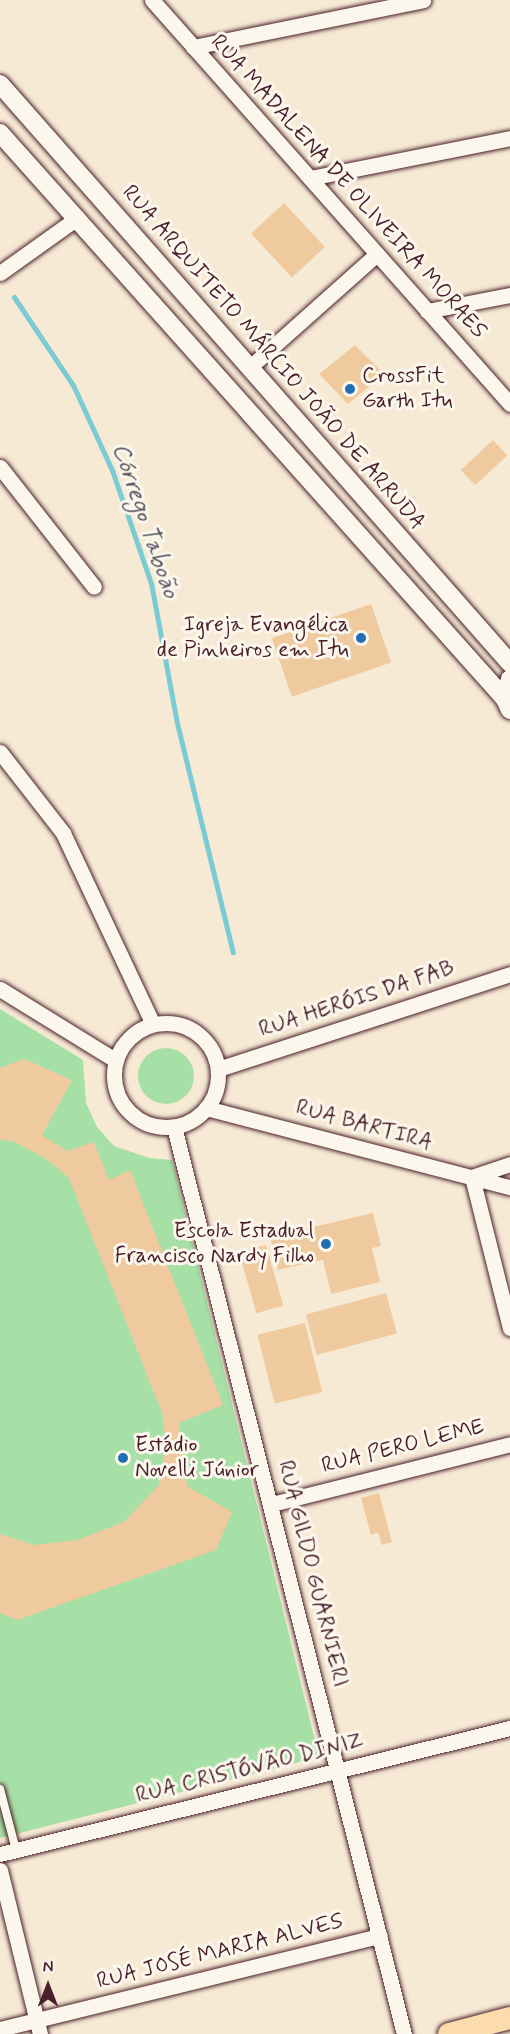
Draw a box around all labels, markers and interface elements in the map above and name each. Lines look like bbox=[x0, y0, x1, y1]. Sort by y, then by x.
street label: RUA MADALENA DE OLIVEIRA MORAES bbox=[204, 29, 492, 345]
street label: RUA ARQUITETO MÁRCIO JOÃO DE ARRUDA bbox=[118, 183, 428, 533]
place label: CrossFit Garth Itu bbox=[362, 363, 453, 414]
marker: CrossFit Garth Itu bbox=[343, 382, 357, 396]
water label: Córrego Taboão bbox=[106, 443, 184, 599]
place label: Igreja Evangélica de Pinheiros em Itu bbox=[168, 612, 349, 664]
marker: Igreja Evangélica de Pinheiros em Itu bbox=[354, 631, 368, 645]
street label: RUA HERÓIS DA FAB bbox=[256, 956, 458, 1044]
street label: RUA BARTIRA bbox=[292, 1095, 436, 1157]
place label: Escola Estadual Francisco Nardy Filho bbox=[115, 1218, 314, 1270]
marker: Escola Estadual Francisco Nardy Filho bbox=[319, 1237, 333, 1251]
street label: RUA PERO LEME bbox=[318, 1414, 488, 1480]
place label: Estádio Novelli Júnior bbox=[135, 1432, 259, 1484]
marker: Estádio Novelli Júnior bbox=[116, 1451, 130, 1465]
street label: RUA GILDO GUARNIERI bbox=[271, 1457, 353, 1691]
street label: RUA CRISTÓVÃO DINIZ bbox=[129, 1727, 371, 1811]
street label: RUA JOSÉ MARIA ALVES bbox=[94, 1908, 346, 1996]
north arrow bbox=[18, 1956, 78, 2016]
text: N bbox=[43, 1957, 53, 1978]

